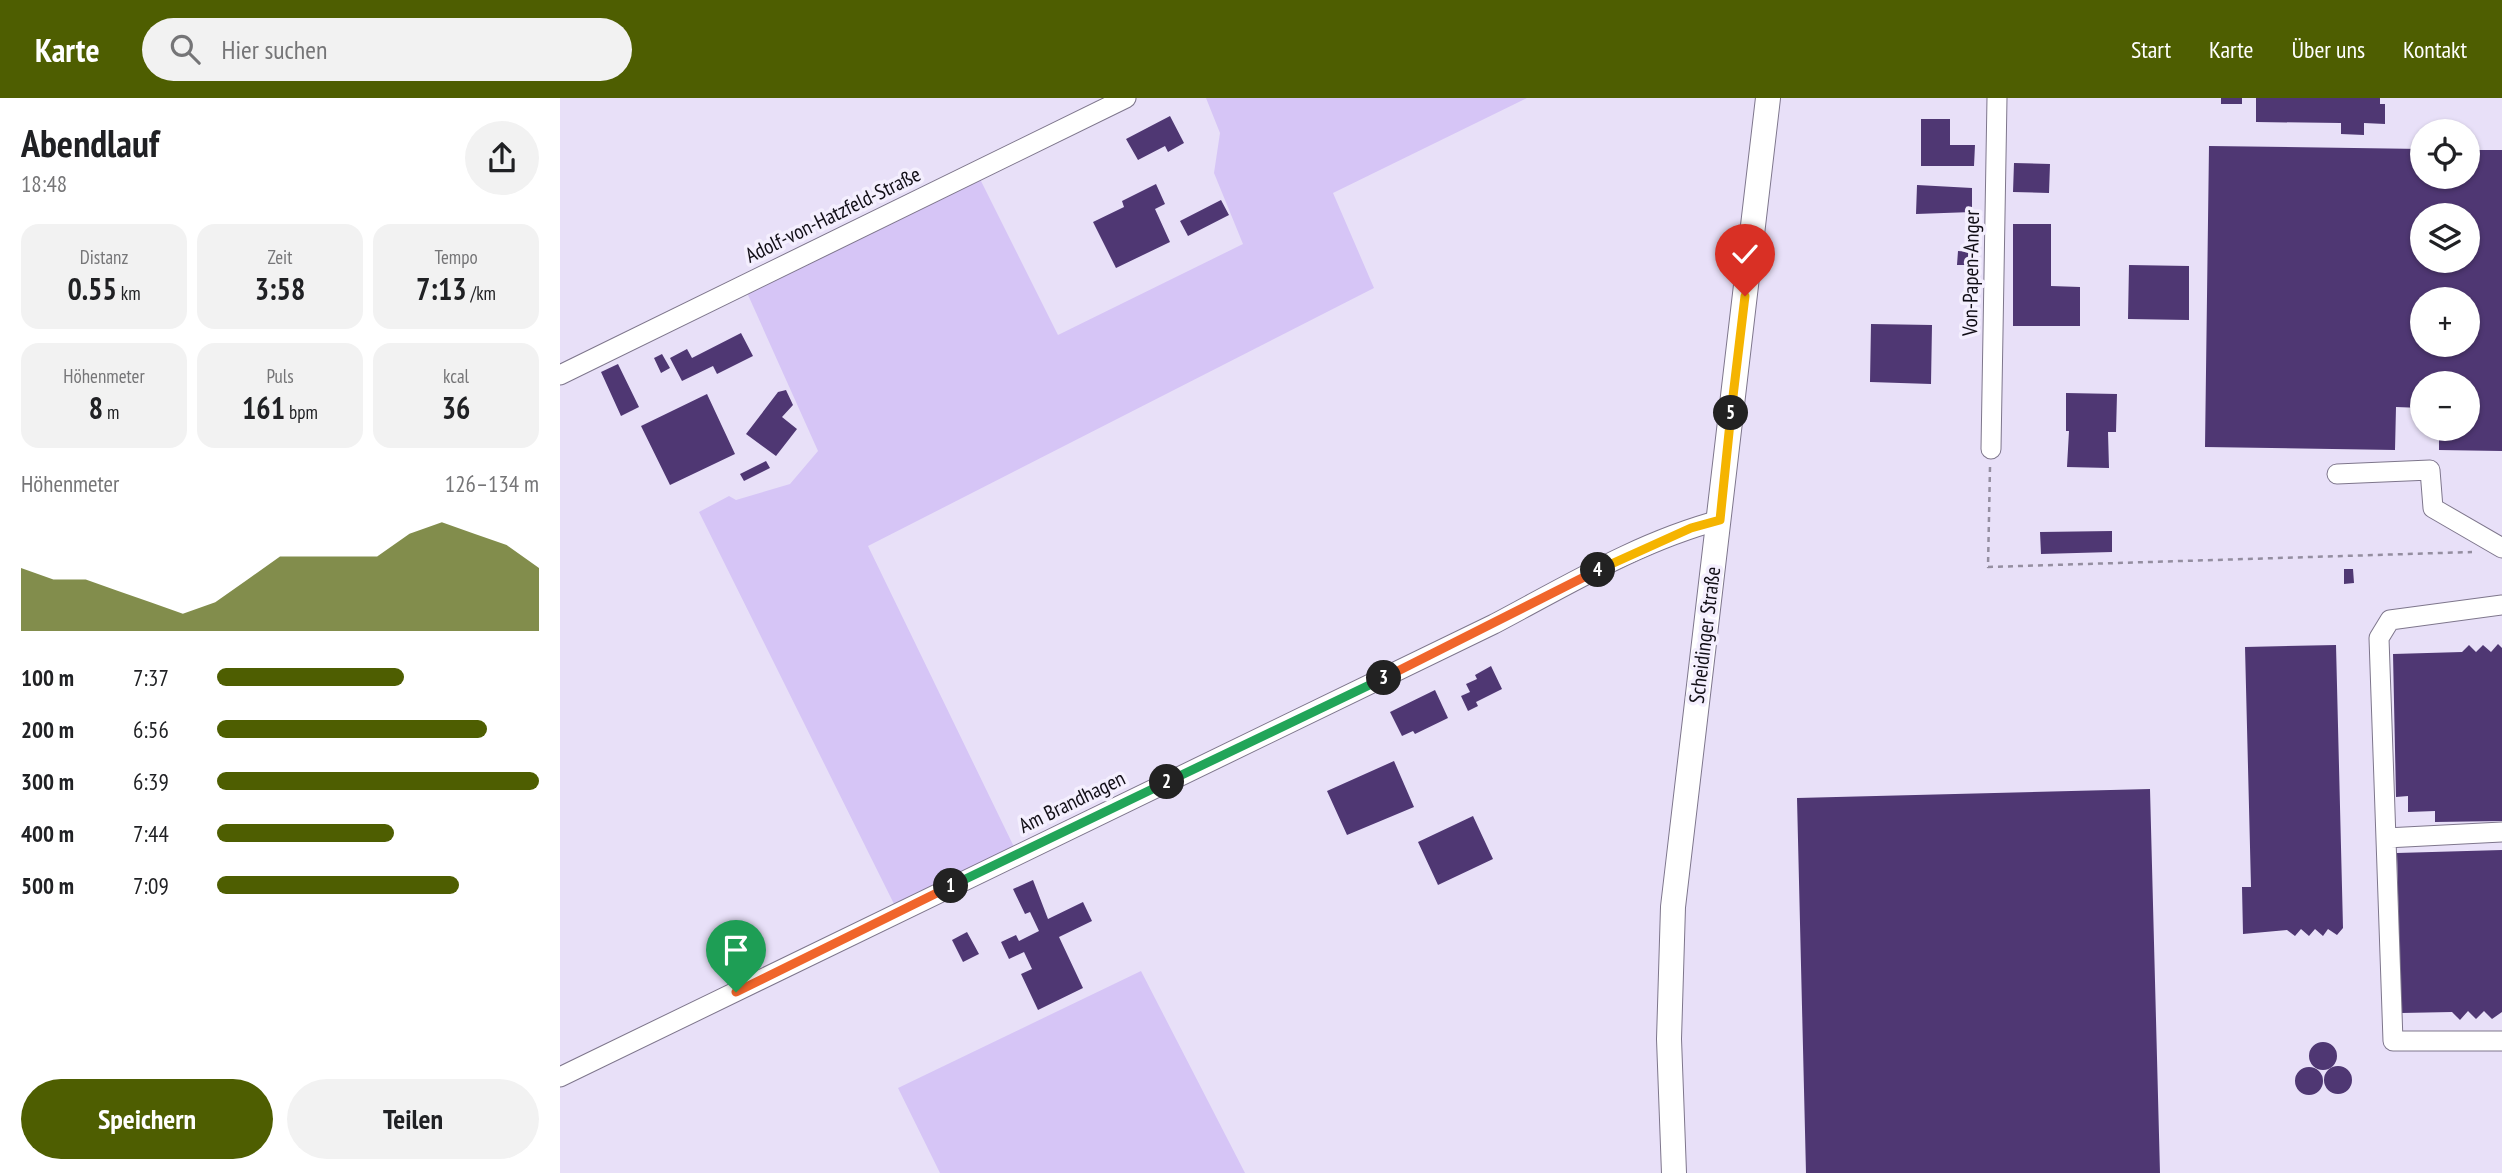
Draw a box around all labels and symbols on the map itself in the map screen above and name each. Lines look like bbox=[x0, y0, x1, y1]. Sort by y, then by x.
street label: Adolf-von-Hatzfeld-Straße bbox=[741, 160, 925, 269]
street label: Von-Papen-Anger bbox=[1956, 209, 1985, 337]
pin bbox=[1715, 224, 1775, 296]
pin: 5 bbox=[1714, 396, 1748, 430]
pin: 4 bbox=[1580, 552, 1616, 588]
street label: Scheidinger Straße bbox=[1683, 565, 1726, 705]
pin: 3 bbox=[1366, 660, 1402, 696]
street label: Am Brandhagen bbox=[1014, 764, 1129, 839]
pin: 2 bbox=[1150, 764, 1184, 800]
pin: 1 bbox=[934, 868, 968, 904]
pin bbox=[706, 920, 766, 992]

